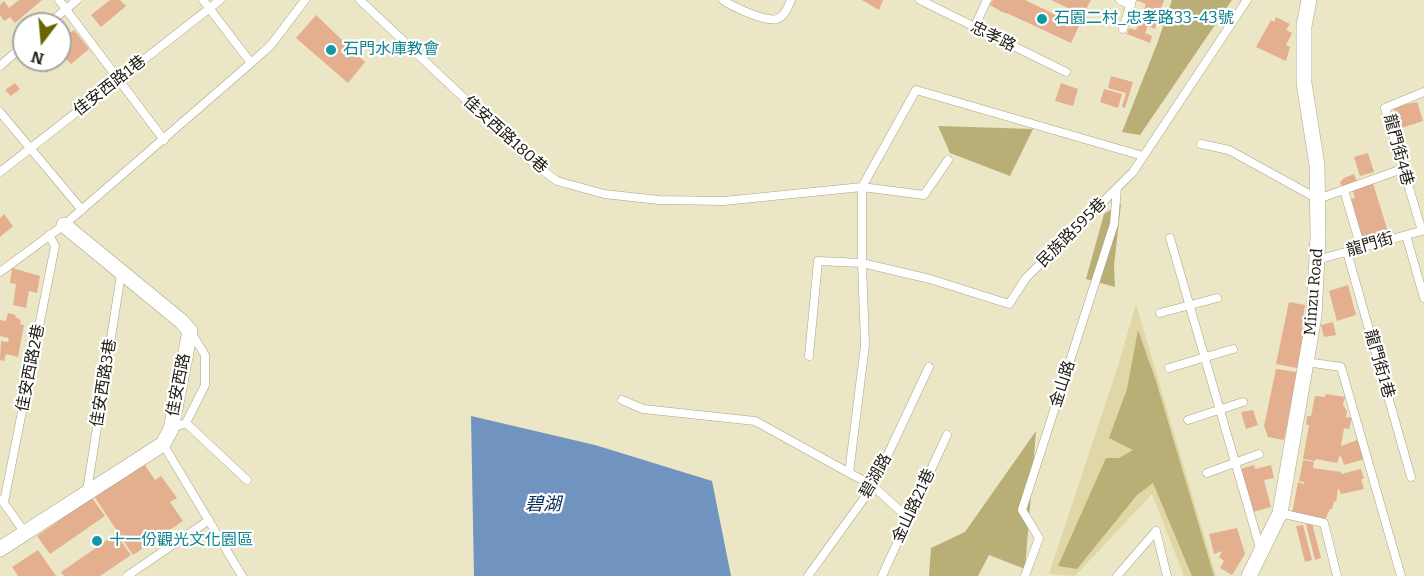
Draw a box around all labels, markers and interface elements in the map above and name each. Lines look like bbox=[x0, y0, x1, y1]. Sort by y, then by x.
place label: 石園二村_忠孝路33-43號 bbox=[1054, 9, 1234, 29]
north arrow bbox=[12, 12, 72, 72]
marker: 石園二村_忠孝路33-43號 bbox=[1035, 12, 1049, 26]
street label: 忠孝路 bbox=[967, 18, 1019, 56]
place label: 石門水庫教會 bbox=[343, 40, 439, 60]
marker: 石門水庫教會 bbox=[324, 43, 338, 57]
text: N bbox=[29, 47, 46, 69]
street label: 佳安西路1巷 bbox=[70, 52, 150, 120]
street label: 佳安西路180巷 bbox=[459, 92, 551, 178]
street label: 龍門街4巷 bbox=[1379, 112, 1417, 188]
street label: 民族路595巷 bbox=[1033, 194, 1111, 272]
street label: 龍門街 bbox=[1344, 229, 1396, 261]
street label: Minzu Road bbox=[1301, 248, 1327, 336]
street label: 佳安西路2巷 bbox=[13, 323, 49, 413]
street label: 龍門街1巷 bbox=[1360, 327, 1398, 401]
street label: 佳安西路3巷 bbox=[88, 337, 120, 429]
street label: 佳安西路 bbox=[163, 352, 195, 418]
street label: 金山路 bbox=[1046, 358, 1080, 410]
street label: 碧湖路 bbox=[856, 450, 896, 502]
street label: 金山路21巷 bbox=[889, 466, 939, 546]
water label: 碧湖 bbox=[525, 494, 561, 516]
place label: 十一份觀光文化園區 bbox=[109, 531, 253, 551]
marker: 十一份觀光文化園區 bbox=[90, 534, 104, 548]

